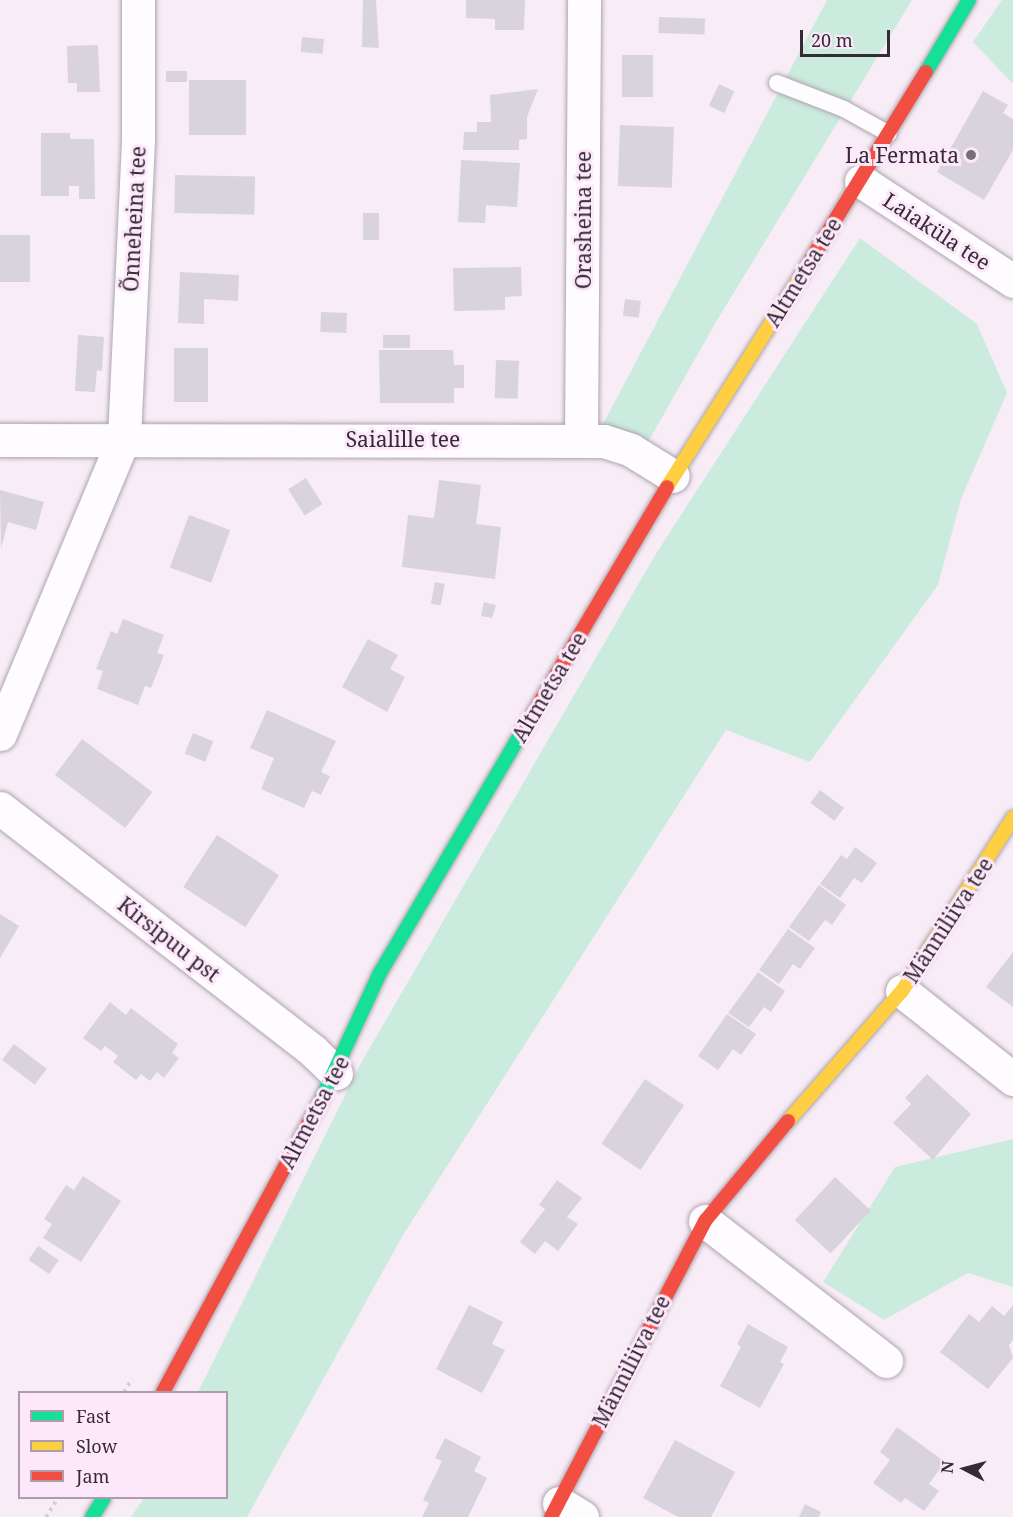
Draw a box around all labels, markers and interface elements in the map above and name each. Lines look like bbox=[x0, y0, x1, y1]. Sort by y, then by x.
scale bar bbox=[803, 18, 893, 56]
text: 20 m bbox=[811, 28, 853, 52]
place label: La Fermata bbox=[845, 142, 959, 168]
street label: Õnneheina tee bbox=[118, 145, 150, 293]
marker: La Fermata bbox=[964, 148, 978, 162]
street label: Orasheina tee bbox=[570, 151, 596, 289]
street label: Laiaküla tee bbox=[879, 187, 995, 275]
street label: Altmetsa tee bbox=[760, 213, 846, 331]
street label: Saialille tee bbox=[346, 426, 460, 452]
street label: Altmetsa tee bbox=[506, 627, 592, 747]
street label: Männiliiva tee bbox=[898, 853, 998, 987]
street label: Kirsipuu pst bbox=[113, 891, 225, 987]
street label: Altmetsa tee bbox=[274, 1051, 354, 1173]
street label: Männiliiva tee bbox=[587, 1291, 675, 1431]
legend bbox=[18, 1391, 228, 1499]
text: Fast bbox=[76, 1404, 111, 1428]
text: Slow bbox=[76, 1434, 117, 1458]
north arrow bbox=[935, 1439, 995, 1499]
text: N bbox=[935, 1460, 959, 1475]
text: Jam bbox=[76, 1464, 110, 1488]

